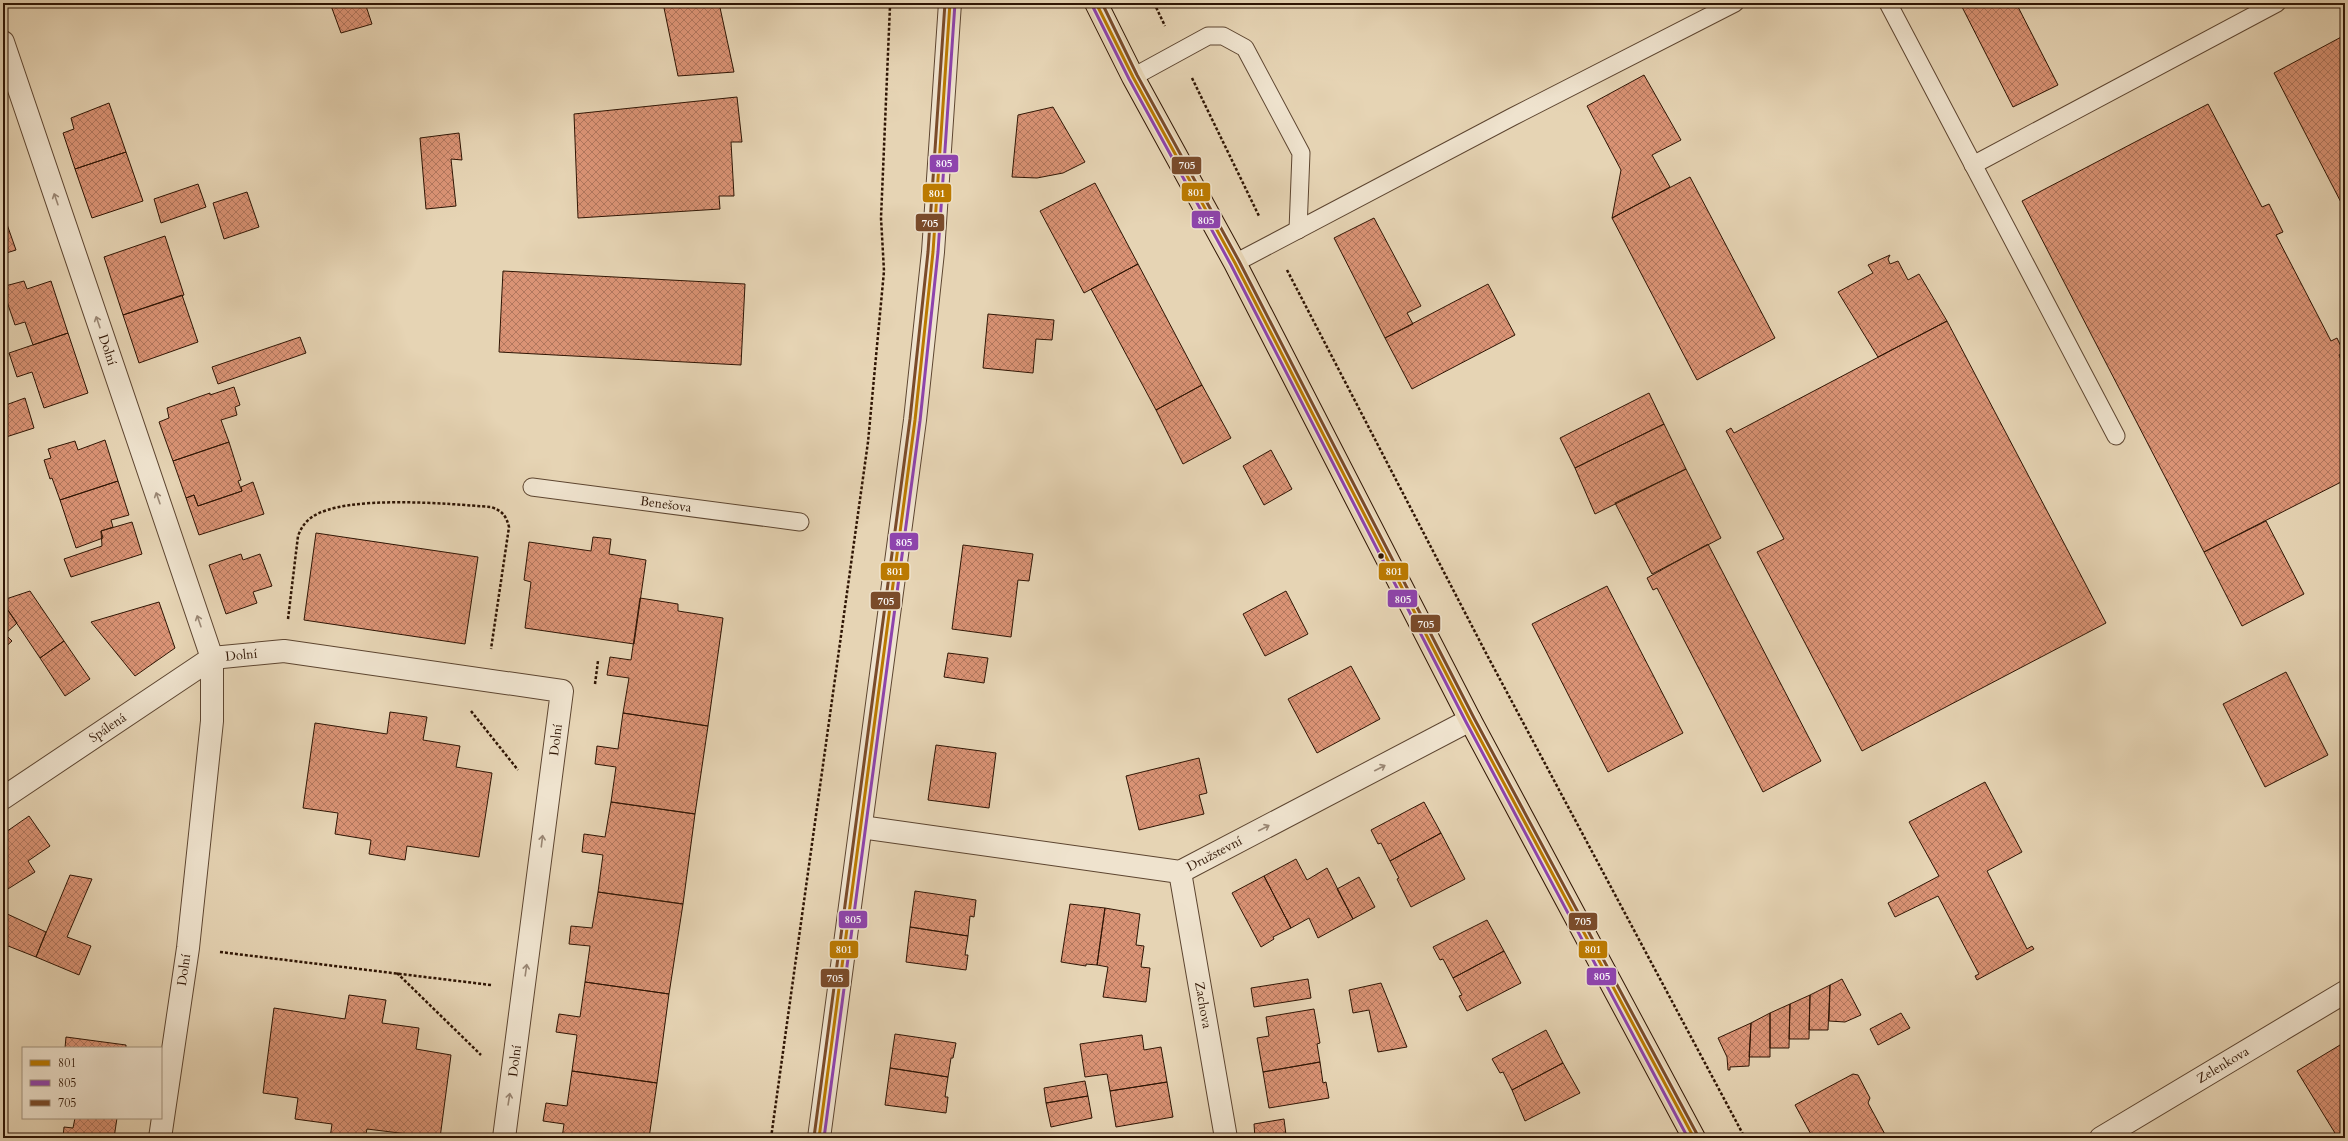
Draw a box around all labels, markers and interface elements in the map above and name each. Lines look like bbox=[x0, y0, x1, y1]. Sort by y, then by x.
line badge: 805 bbox=[929, 154, 959, 173]
text: 805 bbox=[936, 156, 953, 171]
line badge: 705 bbox=[1171, 156, 1202, 175]
text: 705 bbox=[1179, 158, 1196, 173]
line badge: 801 bbox=[1181, 182, 1211, 202]
line badge: 801 bbox=[922, 183, 952, 203]
text: 801 bbox=[1188, 185, 1204, 200]
text: 801 bbox=[929, 186, 945, 201]
one-way arrow bbox=[52, 192, 59, 205]
line badge: 805 bbox=[1191, 210, 1221, 229]
line badge: 705 bbox=[915, 213, 945, 232]
text: 805 bbox=[1198, 213, 1215, 228]
text: 705 bbox=[922, 216, 939, 231]
one-way arrow bbox=[94, 315, 101, 328]
street label: Dolní bbox=[94, 332, 121, 368]
one-way arrow bbox=[153, 492, 161, 504]
street label: Benešova bbox=[639, 492, 693, 517]
line badge: 805 bbox=[889, 532, 919, 551]
text: 805 bbox=[896, 535, 913, 550]
unlabelled marker bbox=[1376, 551, 1386, 561]
line badge: 801 bbox=[880, 562, 910, 581]
line badge: 801 bbox=[1378, 562, 1409, 581]
text: 801 bbox=[887, 564, 903, 579]
text: 801 bbox=[1386, 564, 1402, 579]
line badge: 805 bbox=[1387, 589, 1418, 608]
line badge: 705 bbox=[870, 591, 901, 610]
text: 805 bbox=[1395, 592, 1412, 607]
text: 705 bbox=[878, 594, 895, 609]
line badge: 705 bbox=[1410, 614, 1441, 633]
one-way arrow bbox=[195, 615, 203, 627]
text: 705 bbox=[1418, 617, 1435, 632]
street label: Dolní bbox=[225, 645, 258, 666]
street label: Spálená bbox=[86, 709, 130, 747]
street label: Dolní bbox=[545, 723, 567, 757]
one-way arrow bbox=[1373, 764, 1385, 771]
one-way arrow bbox=[1258, 824, 1270, 831]
street label: Družstevní bbox=[1184, 832, 1246, 876]
one-way arrow bbox=[539, 835, 546, 848]
line badge: 805 bbox=[838, 910, 868, 929]
text: 805 bbox=[845, 912, 862, 927]
line badge: 705 bbox=[1568, 912, 1598, 931]
text: 705 bbox=[1575, 914, 1592, 929]
line badge: 801 bbox=[829, 940, 859, 959]
line badge: 801 bbox=[1578, 940, 1608, 959]
text: 801 bbox=[836, 942, 852, 957]
text: 801 bbox=[1585, 942, 1601, 957]
street label: Dolní bbox=[173, 953, 195, 987]
one-way arrow bbox=[522, 964, 530, 977]
line badge: 805 bbox=[1586, 967, 1617, 986]
line badge: 705 bbox=[820, 968, 850, 988]
text: 805 bbox=[1594, 969, 1611, 984]
text: 705 bbox=[827, 971, 844, 986]
street label: Zachova bbox=[1190, 980, 1216, 1030]
street label: Zelenkova bbox=[2193, 1042, 2253, 1088]
street label: Dolní bbox=[504, 1044, 526, 1078]
legend bbox=[22, 1047, 162, 1119]
text: 801 bbox=[58, 1055, 76, 1071]
text: 805 bbox=[58, 1075, 76, 1091]
one-way arrow bbox=[505, 1093, 513, 1106]
text: 705 bbox=[58, 1095, 76, 1111]

